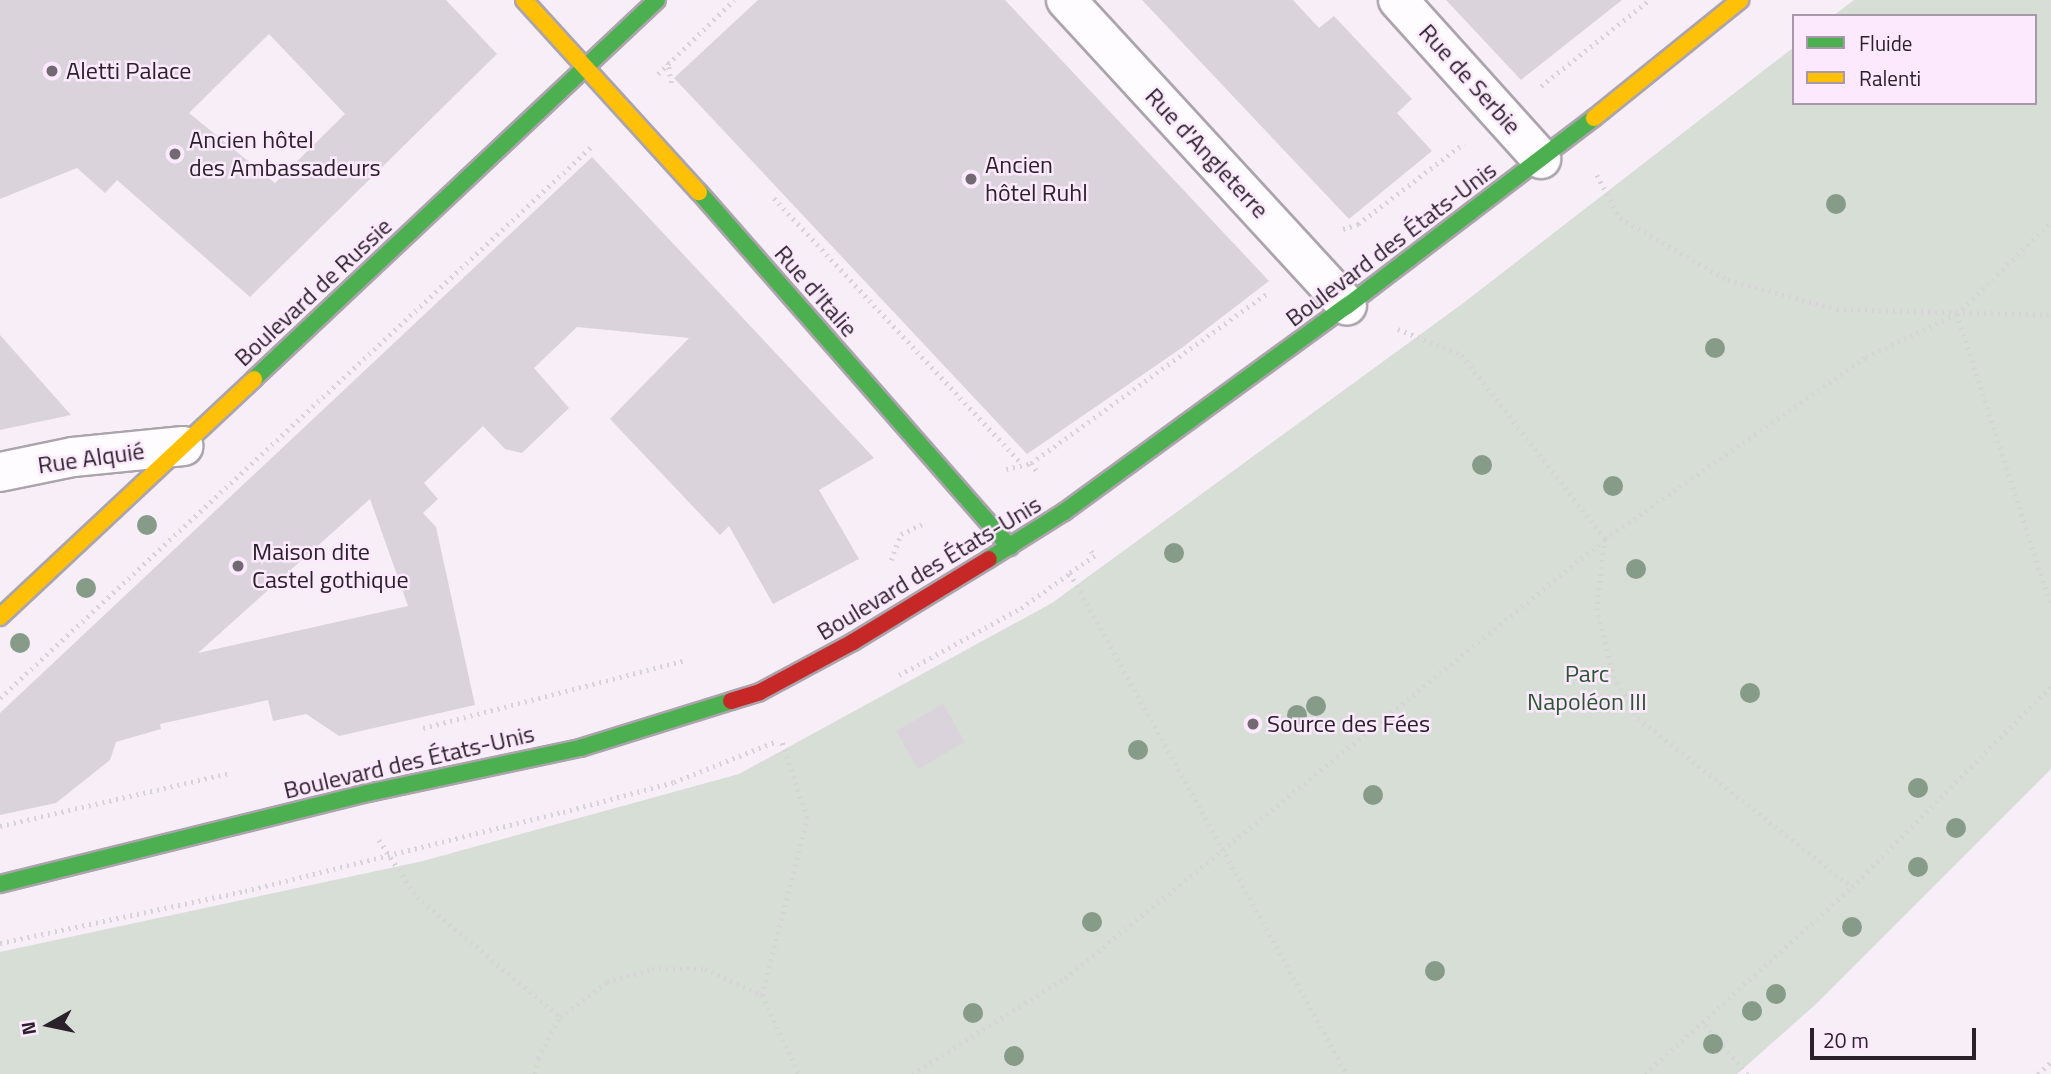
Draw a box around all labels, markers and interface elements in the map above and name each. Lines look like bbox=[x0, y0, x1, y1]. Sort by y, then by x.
legend bbox=[1792, 14, 2037, 105]
street label: Rue de Serbie bbox=[1413, 18, 1527, 140]
text: Fluide bbox=[1859, 27, 1912, 59]
place label: Aletti Palace bbox=[66, 57, 191, 85]
text: Ralenti bbox=[1859, 62, 1921, 94]
marker: Aletti Palace bbox=[44, 63, 60, 79]
street label: Rue d'Angleterre bbox=[1139, 82, 1275, 224]
place label: Ancien hôtel des Ambassadeurs bbox=[189, 126, 381, 182]
marker: Ancien hôtel des Ambassadeurs bbox=[167, 146, 183, 162]
place label: Ancien hôtel Ruhl bbox=[985, 151, 1088, 207]
street label: Boulevard des États-Unis bbox=[1280, 155, 1502, 333]
marker: Ancien hôtel Ruhl bbox=[963, 171, 979, 187]
street label: Boulevard de Russie bbox=[228, 212, 398, 372]
street label: Rue d'Italie bbox=[768, 239, 864, 343]
street label: Rue Alquié bbox=[36, 436, 146, 480]
street label: Boulevard des États-Unis bbox=[812, 490, 1046, 646]
place label: Maison dite Castel gothique bbox=[252, 538, 409, 594]
marker: Maison dite Castel gothique bbox=[230, 558, 246, 574]
park label: Parc Napoléon III bbox=[1527, 660, 1647, 716]
place label: Source des Fées bbox=[1267, 710, 1430, 738]
marker: Source des Fées bbox=[1245, 716, 1261, 732]
street label: Boulevard des États-Unis bbox=[281, 719, 537, 805]
north arrow bbox=[14, 990, 84, 1060]
scale bar bbox=[1813, 1014, 1979, 1058]
text: N bbox=[12, 1020, 43, 1037]
text: 20 m bbox=[1823, 1024, 1869, 1056]

